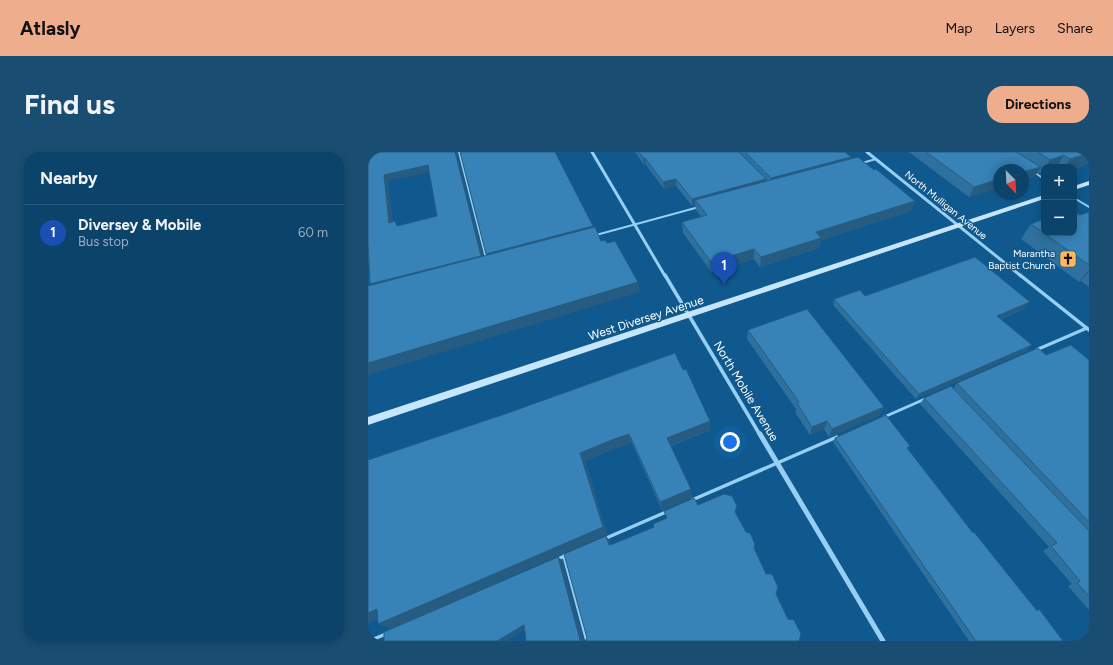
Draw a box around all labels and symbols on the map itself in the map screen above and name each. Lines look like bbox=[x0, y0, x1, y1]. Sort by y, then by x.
north arrow bbox=[993, 164, 1029, 200]
street label: North Mulligan Avenue bbox=[902, 168, 990, 243]
place label: Marantha Baptist Church bbox=[988, 247, 1055, 272]
church icon: Marantha Baptist Church bbox=[1058, 249, 1078, 269]
pin: 1 bbox=[711, 252, 737, 285]
street label: West Diversey Avenue bbox=[587, 293, 706, 343]
street label: North Mobile Avenue bbox=[711, 338, 782, 444]
your location bbox=[720, 432, 740, 452]

